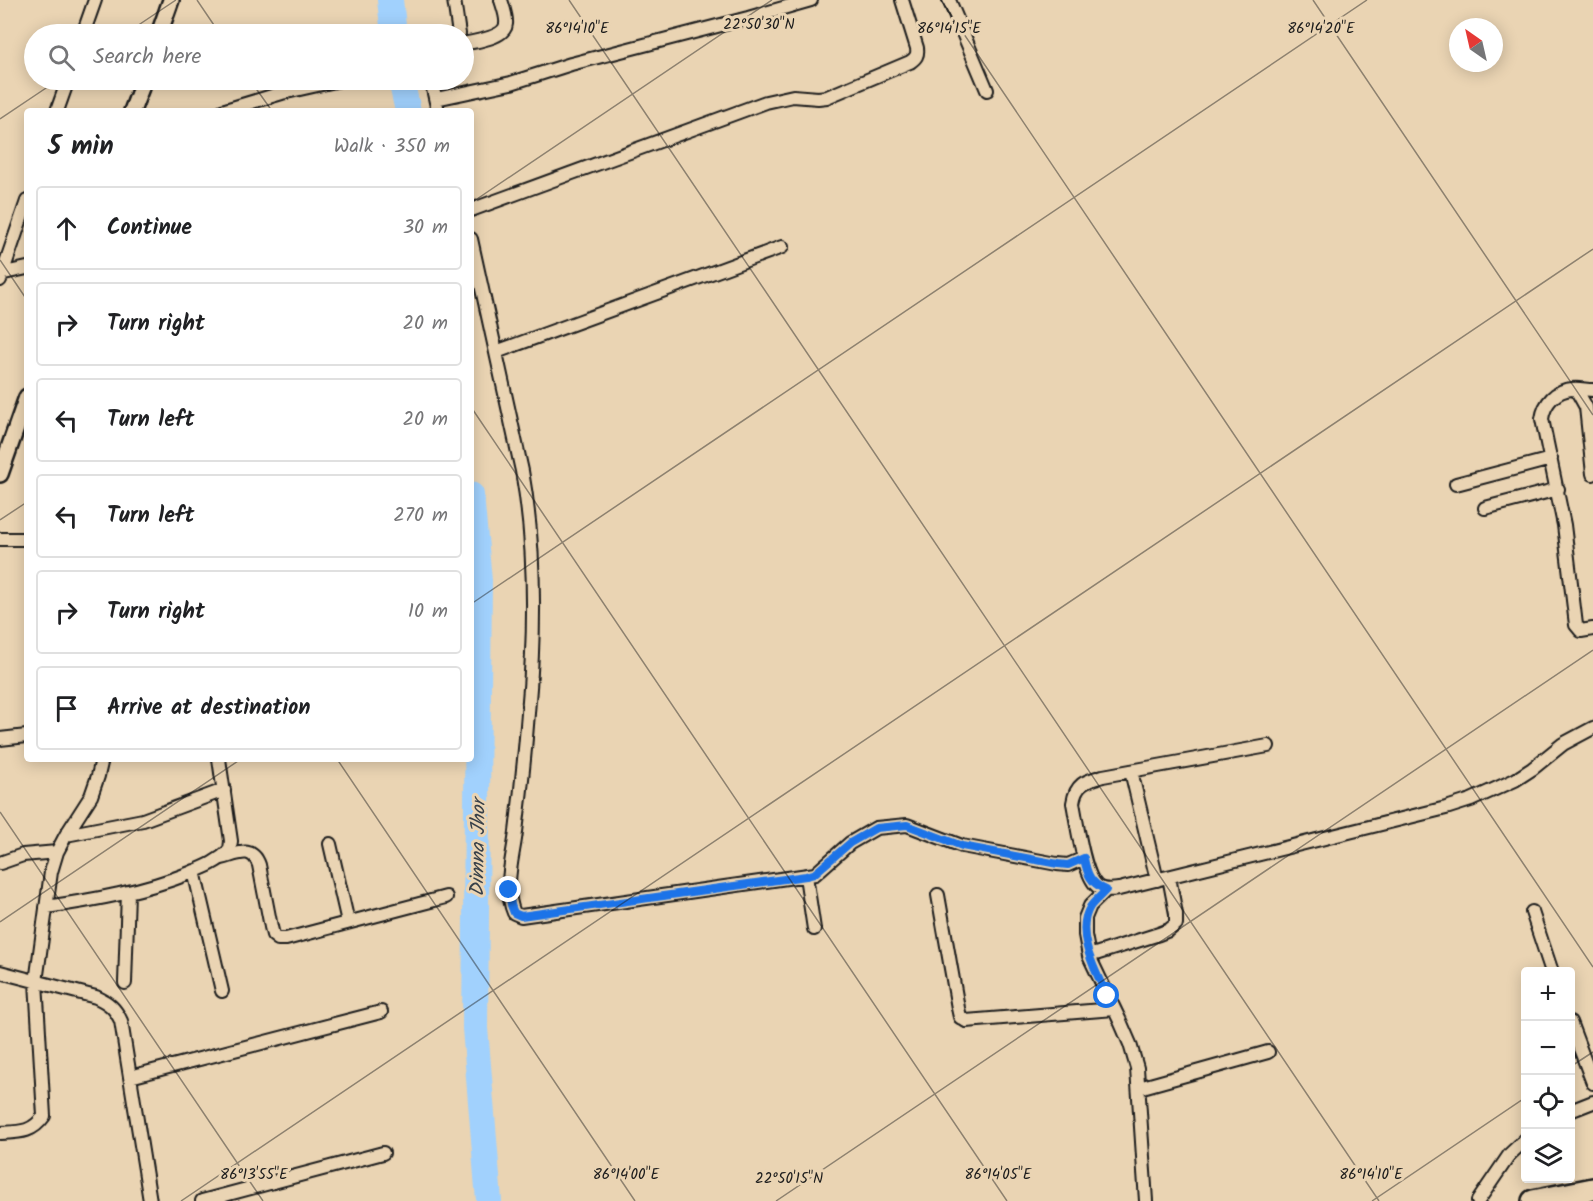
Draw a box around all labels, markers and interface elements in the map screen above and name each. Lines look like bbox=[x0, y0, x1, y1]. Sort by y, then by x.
text: 22°50'30"N bbox=[723, 13, 795, 37]
text: 86°14'10"E bbox=[545, 17, 610, 41]
text: 86°14'15"E bbox=[917, 17, 982, 41]
text: 86°14'20"E bbox=[1287, 17, 1356, 41]
north arrow bbox=[1449, 18, 1503, 72]
search box bbox=[24, 24, 474, 90]
text: Search here bbox=[93, 40, 201, 75]
icon: search bbox=[45, 41, 78, 74]
text: 5 min bbox=[48, 126, 114, 168]
text: Walk · 350 m bbox=[334, 131, 450, 163]
text: Continue bbox=[107, 211, 192, 246]
icon: ahead bbox=[50, 212, 83, 245]
text: 30 m bbox=[403, 212, 448, 244]
text: Turn right bbox=[107, 307, 205, 342]
icon: right bbox=[50, 308, 83, 341]
text: 20 m bbox=[402, 308, 448, 340]
text: Turn left bbox=[107, 403, 194, 438]
icon: left bbox=[50, 404, 83, 437]
text: 20 m bbox=[402, 404, 448, 436]
text: Turn left bbox=[107, 499, 194, 534]
icon: left bbox=[50, 500, 83, 533]
text: 270 m bbox=[393, 500, 448, 532]
text: Turn right bbox=[107, 595, 205, 630]
icon: right bbox=[50, 596, 83, 629]
text: 10 m bbox=[408, 596, 448, 628]
text: Arrive at destination bbox=[107, 691, 310, 726]
icon: arrive bbox=[50, 692, 83, 725]
water label: Dimna Jhor bbox=[462, 795, 496, 897]
route end bbox=[495, 876, 521, 902]
map controls bbox=[1521, 967, 1575, 1183]
button: + bbox=[1521, 967, 1575, 1021]
route start bbox=[1093, 982, 1119, 1008]
button: − bbox=[1521, 1021, 1575, 1075]
button: locate bbox=[1521, 1075, 1575, 1129]
button: layers bbox=[1521, 1129, 1575, 1183]
text: 86°13'55"E bbox=[220, 1163, 289, 1187]
text: 86°14'00"E bbox=[593, 1163, 660, 1187]
text: 86°14'05"E bbox=[965, 1163, 1033, 1187]
text: 86°14'10"E bbox=[1339, 1163, 1404, 1187]
text: 22°50'15"N bbox=[755, 1167, 823, 1191]

